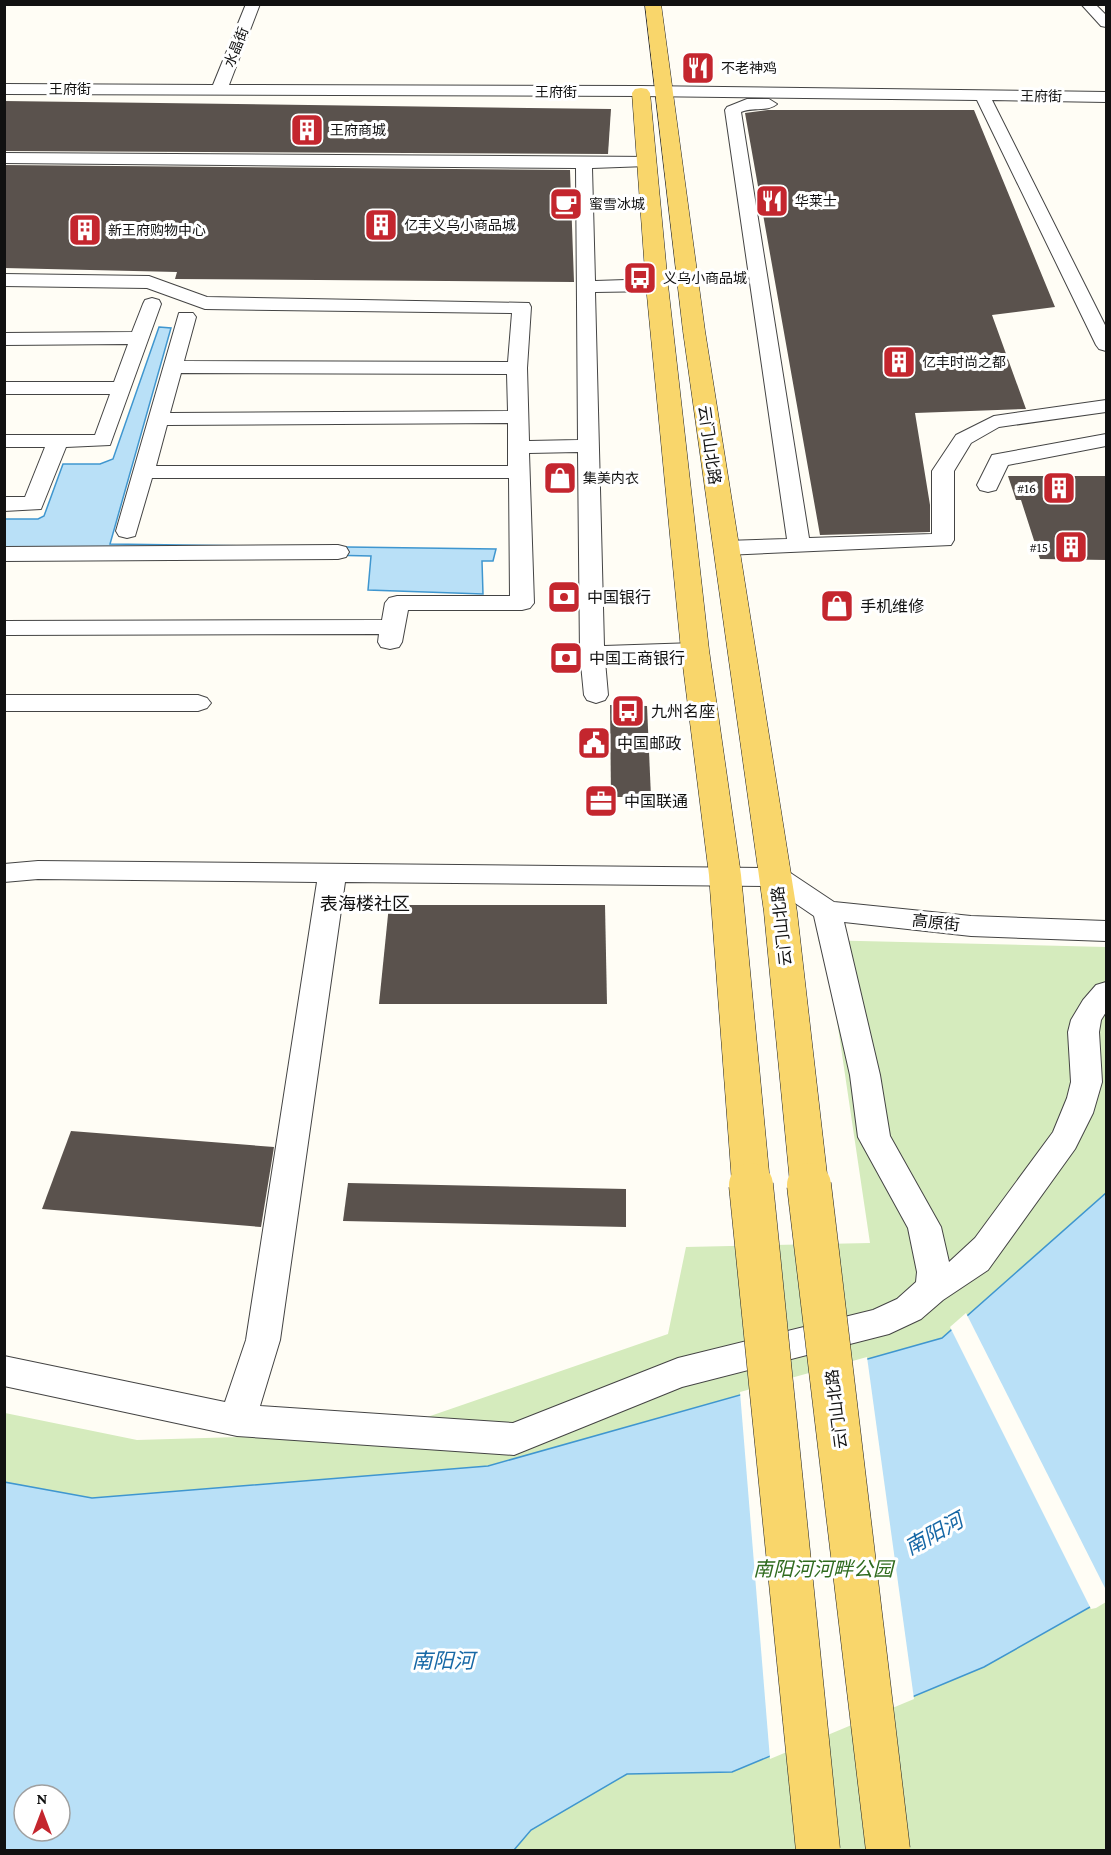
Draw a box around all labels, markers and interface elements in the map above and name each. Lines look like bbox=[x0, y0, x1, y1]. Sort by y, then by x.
street label: 水晶街 bbox=[221, 25, 251, 69]
restaurant icon: 不老神鸡 bbox=[680, 50, 716, 86]
place label: 不老神鸡 bbox=[721, 60, 777, 76]
street label: 王府街 bbox=[49, 81, 91, 97]
street label: 王府街 bbox=[535, 84, 577, 100]
street label: 王府街 bbox=[1020, 88, 1062, 104]
building icon: 王府商城 bbox=[289, 112, 325, 148]
place label: 王府商城 bbox=[330, 122, 386, 138]
restaurant icon: 华莱士 bbox=[754, 183, 790, 219]
cafe icon: 蜜雪冰城 bbox=[548, 186, 584, 222]
place label: 华莱士 bbox=[795, 193, 837, 209]
place label: 蜜雪冰城 bbox=[589, 196, 645, 212]
building icon: 亿丰义乌小商品城 bbox=[363, 207, 399, 243]
building icon: 新王府购物中心 bbox=[67, 212, 103, 248]
place label: 亿丰义乌小商品城 bbox=[404, 217, 516, 233]
place label: 新王府购物中心 bbox=[108, 222, 206, 238]
bus stop icon: 义乌小商品城 bbox=[622, 260, 658, 296]
place label: 义乌小商品城 bbox=[663, 270, 747, 286]
building icon: 亿丰时尚之都 bbox=[881, 344, 917, 380]
place label: 亿丰时尚之都 bbox=[922, 354, 1006, 370]
street label: 云门山北路 bbox=[696, 404, 723, 486]
shop icon: 集美内衣 bbox=[542, 460, 578, 496]
place label: 集美内衣 bbox=[583, 470, 639, 486]
building icon: #16 bbox=[1041, 470, 1077, 506]
place label: #16 bbox=[1017, 480, 1036, 496]
building icon: #15 bbox=[1053, 529, 1089, 565]
place label: #15 bbox=[1030, 539, 1048, 555]
bank icon: 中国银行 bbox=[546, 579, 582, 615]
shop icon: 手机维修 bbox=[819, 588, 855, 624]
place label: 中国银行 bbox=[587, 589, 651, 606]
place label: 手机维修 bbox=[860, 598, 924, 615]
bank icon: 中国工商银行 bbox=[548, 640, 584, 676]
place label: 中国工商银行 bbox=[589, 650, 685, 667]
bus stop icon: 九州名座 bbox=[610, 693, 646, 729]
place label: 九州名座 bbox=[651, 703, 715, 720]
public building icon: 中国邮政 bbox=[576, 725, 612, 761]
place label: 中国邮政 bbox=[617, 735, 681, 752]
office icon: 中国联通 bbox=[583, 783, 619, 819]
place label: 中国联通 bbox=[624, 793, 688, 810]
street label: 云门山北路 bbox=[769, 885, 794, 967]
district label: 表海楼社区 bbox=[320, 894, 410, 914]
street label: 高原街 bbox=[911, 912, 961, 933]
street label: 云门山北路 bbox=[823, 1368, 850, 1450]
water label: 南阳河 bbox=[901, 1506, 971, 1560]
park label: 南阳河河畔公园 bbox=[753, 1558, 896, 1580]
water label: 南阳河 bbox=[412, 1649, 478, 1673]
north arrow bbox=[12, 1783, 72, 1843]
text: N bbox=[37, 1790, 48, 1807]

